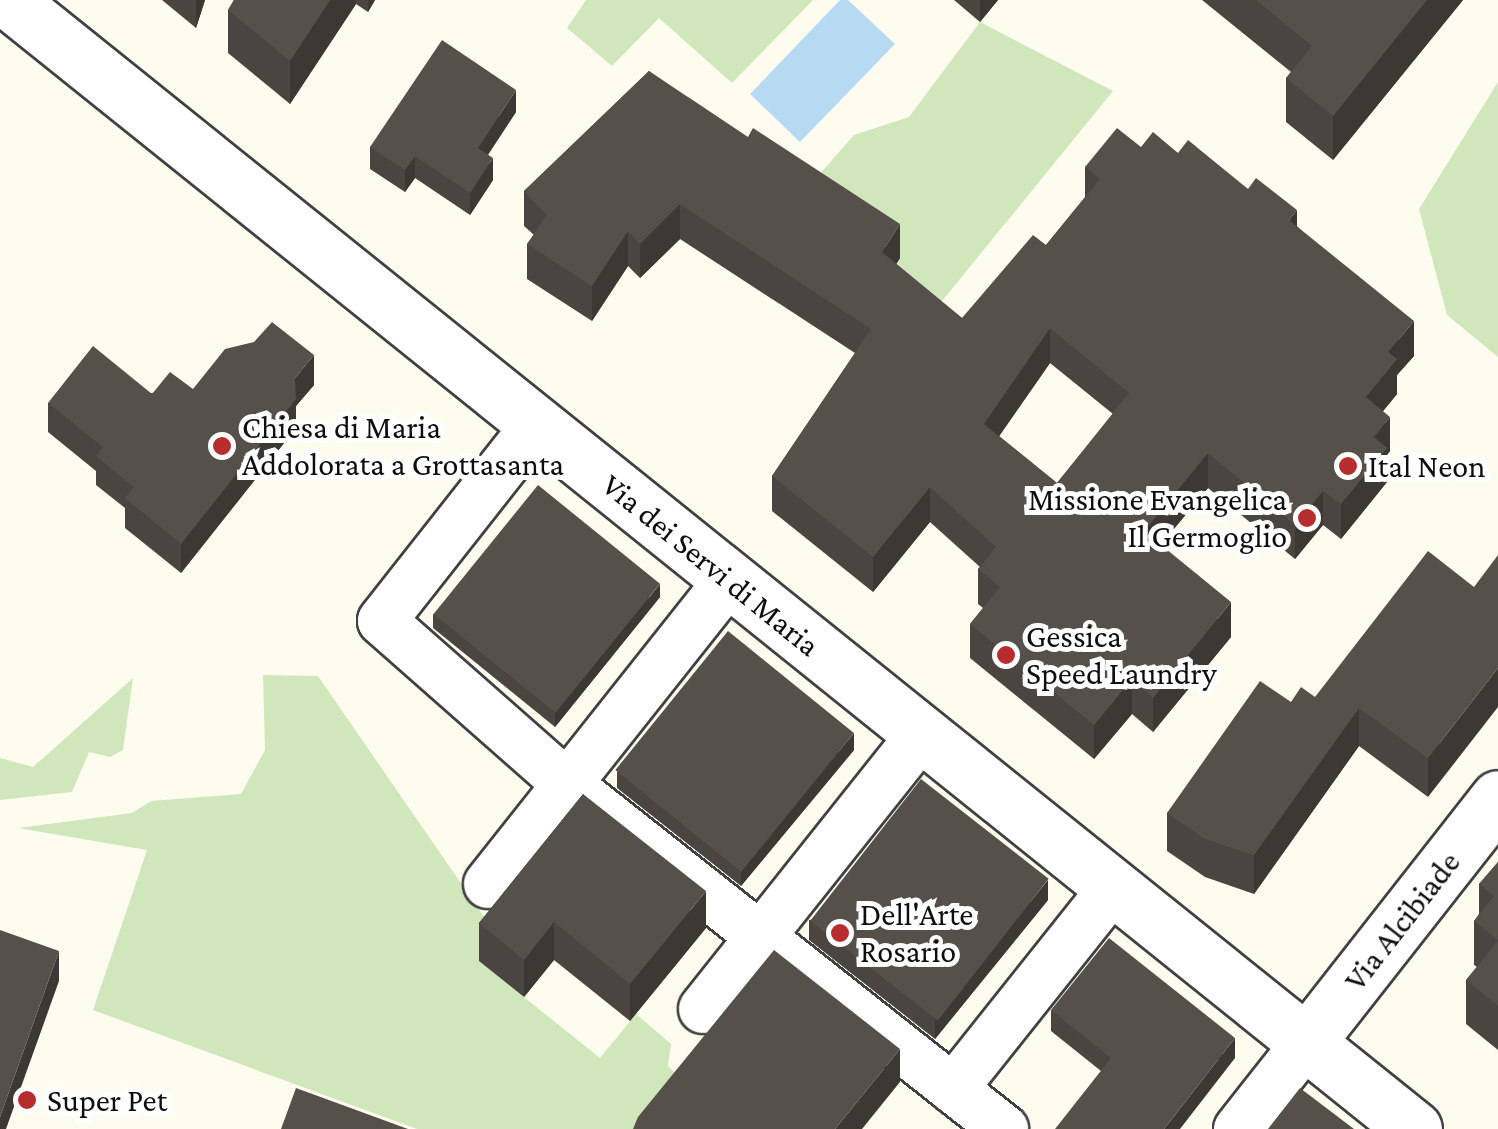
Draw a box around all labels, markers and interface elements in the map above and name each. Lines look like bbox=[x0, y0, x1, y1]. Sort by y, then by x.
place label: Chiesa di Maria Addolorata a Grottasanta bbox=[242, 409, 564, 484]
marker: Chiesa di Maria Addolorata a Grottasanta bbox=[211, 435, 233, 457]
place label: Ital Neon bbox=[1368, 447, 1485, 485]
marker: Ital Neon bbox=[1337, 455, 1359, 477]
street label: Via dei Servi di Maria bbox=[594, 465, 828, 665]
place label: Missione Evangelica Il Germoglio bbox=[1028, 481, 1287, 556]
marker: Missione Evangelica Il Germoglio bbox=[1296, 507, 1318, 529]
place label: Gessica Speed Laundry bbox=[1026, 618, 1217, 693]
marker: Gessica Speed Laundry bbox=[995, 644, 1017, 666]
street label: Via Alcibiade bbox=[1336, 844, 1468, 998]
place label: Dell'Arte Rosario bbox=[860, 896, 973, 971]
marker: Dell'Arte Rosario bbox=[829, 922, 851, 944]
place label: Super Pet bbox=[47, 1081, 167, 1119]
marker: Super Pet bbox=[16, 1089, 38, 1111]

